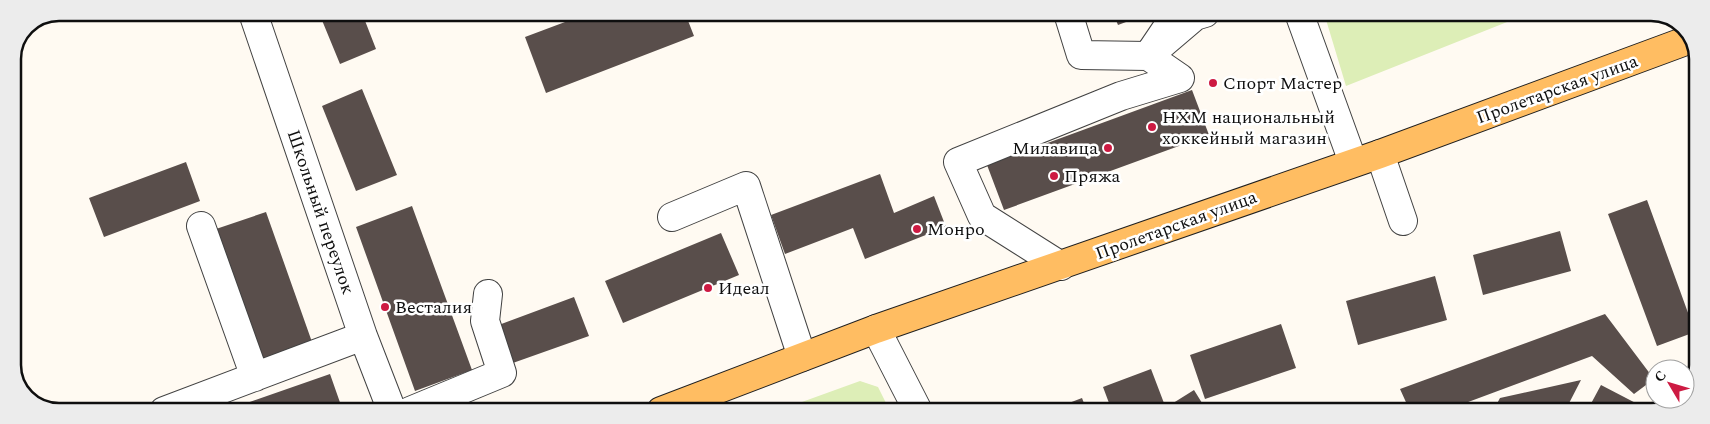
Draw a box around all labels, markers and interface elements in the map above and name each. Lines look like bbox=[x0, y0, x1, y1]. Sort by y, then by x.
street label: Пролетарская улица bbox=[1473, 48, 1642, 131]
place label: Спорт Мастер bbox=[1223, 70, 1342, 97]
marker: Спорт Мастер bbox=[1207, 77, 1219, 89]
place label: НХМ национальный хоккейный магазин bbox=[1162, 104, 1335, 152]
marker: НХМ национальный хоккейный магазин bbox=[1146, 121, 1158, 133]
street label: Школьный переулок bbox=[280, 126, 361, 298]
place label: Милавица bbox=[1012, 135, 1098, 162]
marker: Милавица bbox=[1102, 142, 1114, 154]
place label: Пряжа bbox=[1064, 163, 1121, 190]
marker: Пряжа bbox=[1048, 170, 1060, 182]
street label: Пролетарская улица bbox=[1092, 184, 1261, 267]
place label: Монро bbox=[927, 216, 985, 243]
marker: Монро bbox=[911, 223, 923, 235]
place label: Идеал bbox=[718, 275, 770, 302]
marker: Идеал bbox=[702, 282, 714, 294]
place label: Весталия bbox=[395, 294, 472, 321]
marker: Весталия bbox=[379, 301, 391, 313]
north arrow bbox=[1645, 359, 1695, 409]
text: С bbox=[1649, 366, 1671, 387]

